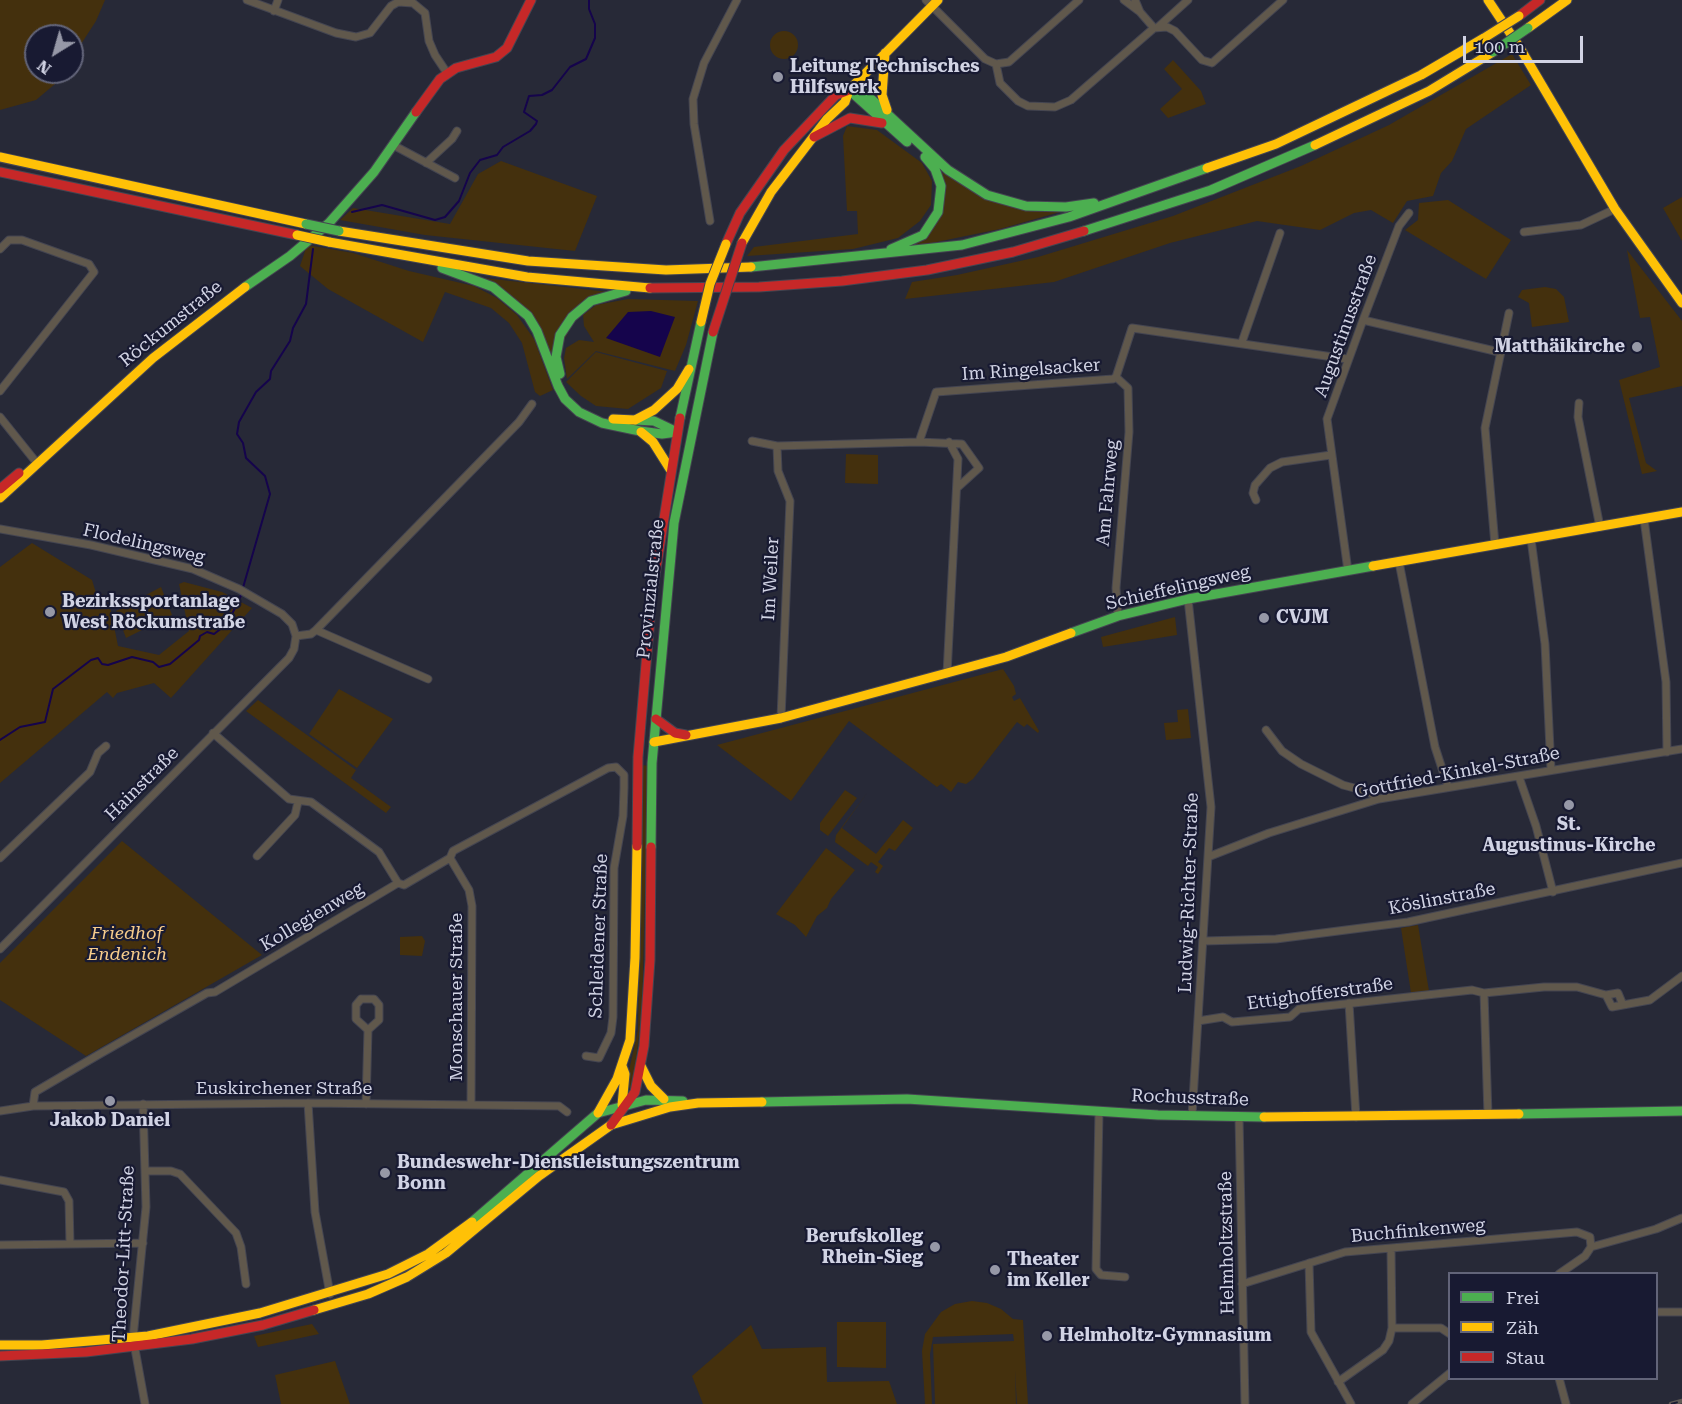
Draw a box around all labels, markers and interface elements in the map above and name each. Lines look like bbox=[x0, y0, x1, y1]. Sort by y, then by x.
north arrow bbox=[24, 24, 84, 84]
scale bar bbox=[1466, 24, 1586, 62]
text: 100 m bbox=[1474, 36, 1525, 57]
text: N bbox=[33, 56, 55, 78]
place label: Leitung Technisches Hilfswerk bbox=[790, 56, 979, 98]
marker: Leitung Technisches Hilfswerk bbox=[771, 70, 785, 84]
street label: Augustinusstraße bbox=[1310, 252, 1382, 400]
street label: Röckumstraße bbox=[115, 276, 227, 372]
place label: Matthäikirche bbox=[1494, 336, 1625, 358]
marker: Matthäikirche bbox=[1630, 340, 1644, 354]
street label: Im Ringelsacker bbox=[961, 354, 1101, 386]
street label: Am Fahrweg bbox=[1093, 439, 1123, 547]
street label: Provinzialstraße bbox=[633, 518, 669, 660]
street label: Flodelingsweg bbox=[81, 519, 207, 569]
street label: Im Weiler bbox=[758, 537, 784, 621]
street label: Schieffelingsweg bbox=[1104, 561, 1252, 615]
place label: Bezirkssportanlage West Röckumstraße bbox=[62, 591, 245, 634]
marker: Bezirkssportanlage West Röckumstraße bbox=[43, 605, 57, 619]
place label: CVJM bbox=[1276, 607, 1329, 629]
marker: CVJM bbox=[1257, 611, 1271, 625]
street label: Gottfried-Kinkel-Straße bbox=[1352, 742, 1562, 804]
street label: Hainstraße bbox=[101, 743, 183, 825]
street label: Ludwig-Richter-Straße bbox=[1175, 792, 1203, 994]
marker: St. Augustinus-Kirche bbox=[1562, 798, 1576, 812]
place label: St. Augustinus-Kirche bbox=[1482, 814, 1656, 856]
street label: Schleidener Straße bbox=[585, 853, 613, 1019]
street label: Kollegienweg bbox=[256, 878, 368, 956]
street label: Köslinstraße bbox=[1387, 878, 1497, 920]
street label: Monschauer Straße bbox=[446, 913, 468, 1081]
park label: Friedhof Endenich bbox=[87, 923, 167, 966]
street label: Ettighofferstraße bbox=[1246, 973, 1394, 1015]
street label: Euskirchener Straße bbox=[196, 1078, 372, 1100]
street label: Rochusstraße bbox=[1131, 1085, 1249, 1111]
marker: Jakob Daniel bbox=[103, 1094, 117, 1108]
place label: Jakob Daniel bbox=[50, 1110, 170, 1132]
place label: Bundeswehr-Dienstleistungszentrum Bonn bbox=[397, 1152, 740, 1194]
street label: Theodor-Litt-Straße bbox=[109, 1165, 139, 1343]
marker: Bundeswehr-Dienstleistungszentrum Bonn bbox=[378, 1166, 392, 1180]
street label: Helmholtzstraße bbox=[1215, 1171, 1239, 1315]
street label: Buchfinkenweg bbox=[1350, 1214, 1486, 1248]
place label: Berufskolleg Rhein-Sieg bbox=[806, 1226, 923, 1268]
marker: Berufskolleg Rhein-Sieg bbox=[928, 1240, 942, 1254]
place label: Theater im Keller bbox=[1007, 1249, 1090, 1292]
marker: Theater im Keller bbox=[988, 1263, 1002, 1277]
legend bbox=[1448, 1272, 1658, 1380]
text: Frei bbox=[1506, 1287, 1539, 1308]
text: Zäh bbox=[1506, 1317, 1539, 1338]
place label: Helmholtz-Gymnasium bbox=[1059, 1325, 1272, 1347]
marker: Helmholtz-Gymnasium bbox=[1040, 1329, 1054, 1343]
text: Stau bbox=[1506, 1347, 1545, 1368]

